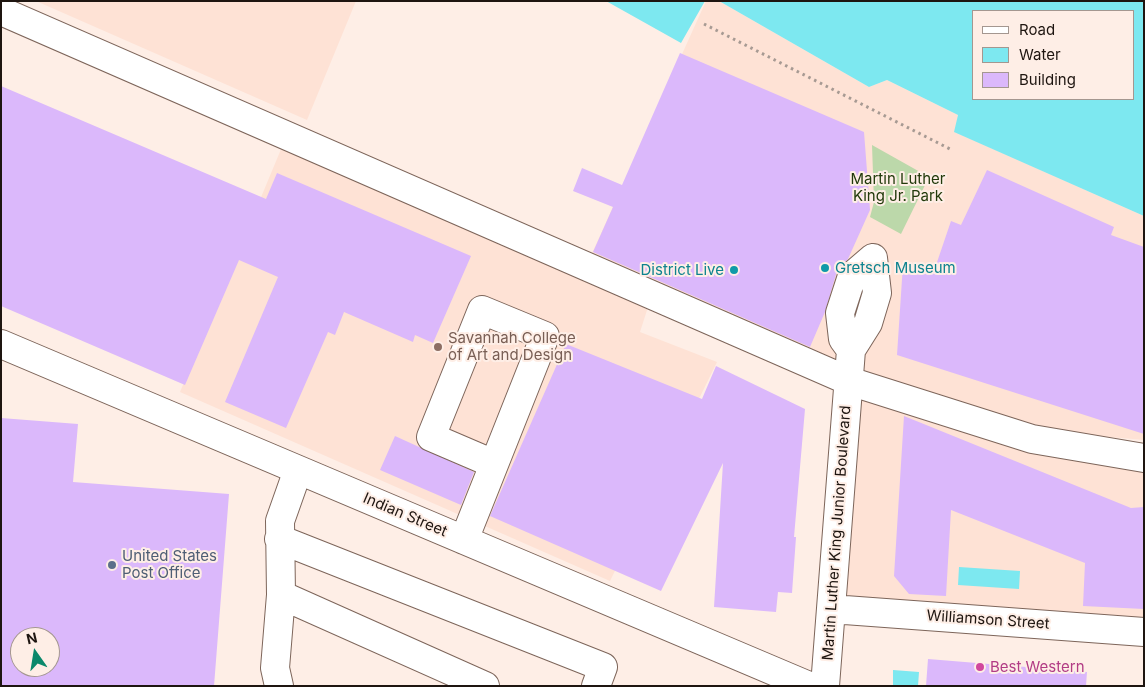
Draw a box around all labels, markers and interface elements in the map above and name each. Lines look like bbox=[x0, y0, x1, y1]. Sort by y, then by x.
legend bbox=[972, 10, 1135, 100]
text: Road bbox=[1019, 20, 1055, 39]
text: Water bbox=[1019, 45, 1061, 64]
text: Building bbox=[1019, 70, 1076, 89]
park label: Martin Luther King Jr. Park bbox=[851, 170, 945, 205]
place label: Gretsch Museum bbox=[835, 259, 956, 277]
place label: District Live bbox=[641, 261, 724, 279]
marker: Gretsch Museum bbox=[819, 262, 831, 274]
marker: District Live bbox=[728, 264, 740, 276]
place label: Savannah College of Art and Design bbox=[448, 329, 576, 364]
marker: Savannah College of Art and Design bbox=[432, 341, 444, 353]
street label: Martin Luther King Junior Boulevard bbox=[819, 405, 855, 661]
street label: Indian Street bbox=[360, 489, 450, 541]
place label: United States Post Office bbox=[122, 547, 217, 582]
marker: United States Post Office bbox=[106, 559, 118, 571]
street label: Williamson Street bbox=[926, 607, 1050, 633]
north arrow bbox=[10, 627, 60, 677]
text: N bbox=[25, 628, 39, 647]
place label: Best Western bbox=[990, 658, 1085, 676]
marker: Best Western bbox=[974, 661, 986, 673]

